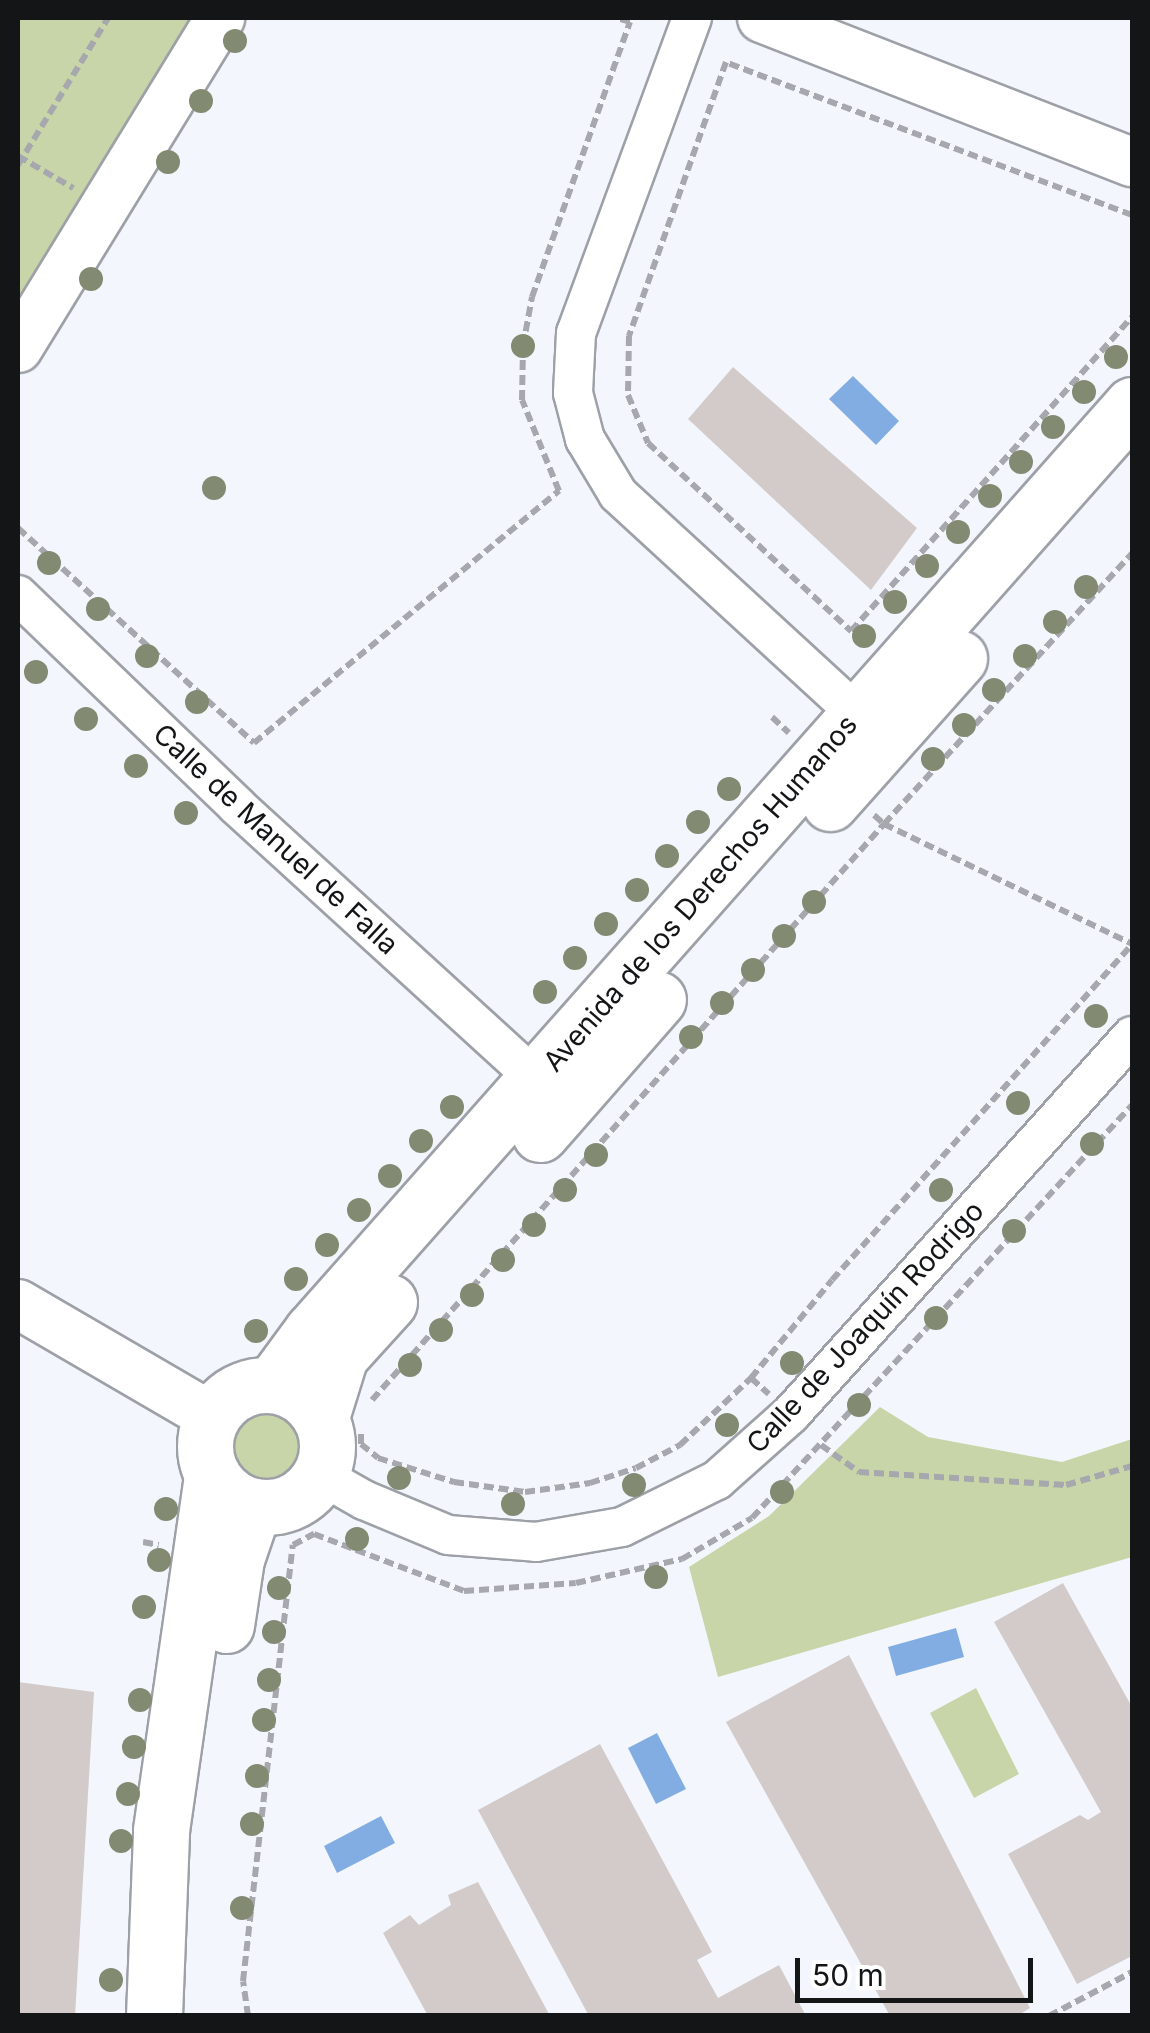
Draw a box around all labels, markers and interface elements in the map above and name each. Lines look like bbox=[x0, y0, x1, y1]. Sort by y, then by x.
street label: Avenida de los Derechos Humanos bbox=[536, 708, 864, 1078]
street label: Calle de Manuel de Falla bbox=[147, 717, 405, 961]
street label: Calle de Joaquín Rodrigo bbox=[739, 1194, 991, 1460]
scale bar bbox=[800, 1938, 1038, 2000]
text: 50 m bbox=[812, 1957, 884, 1993]

